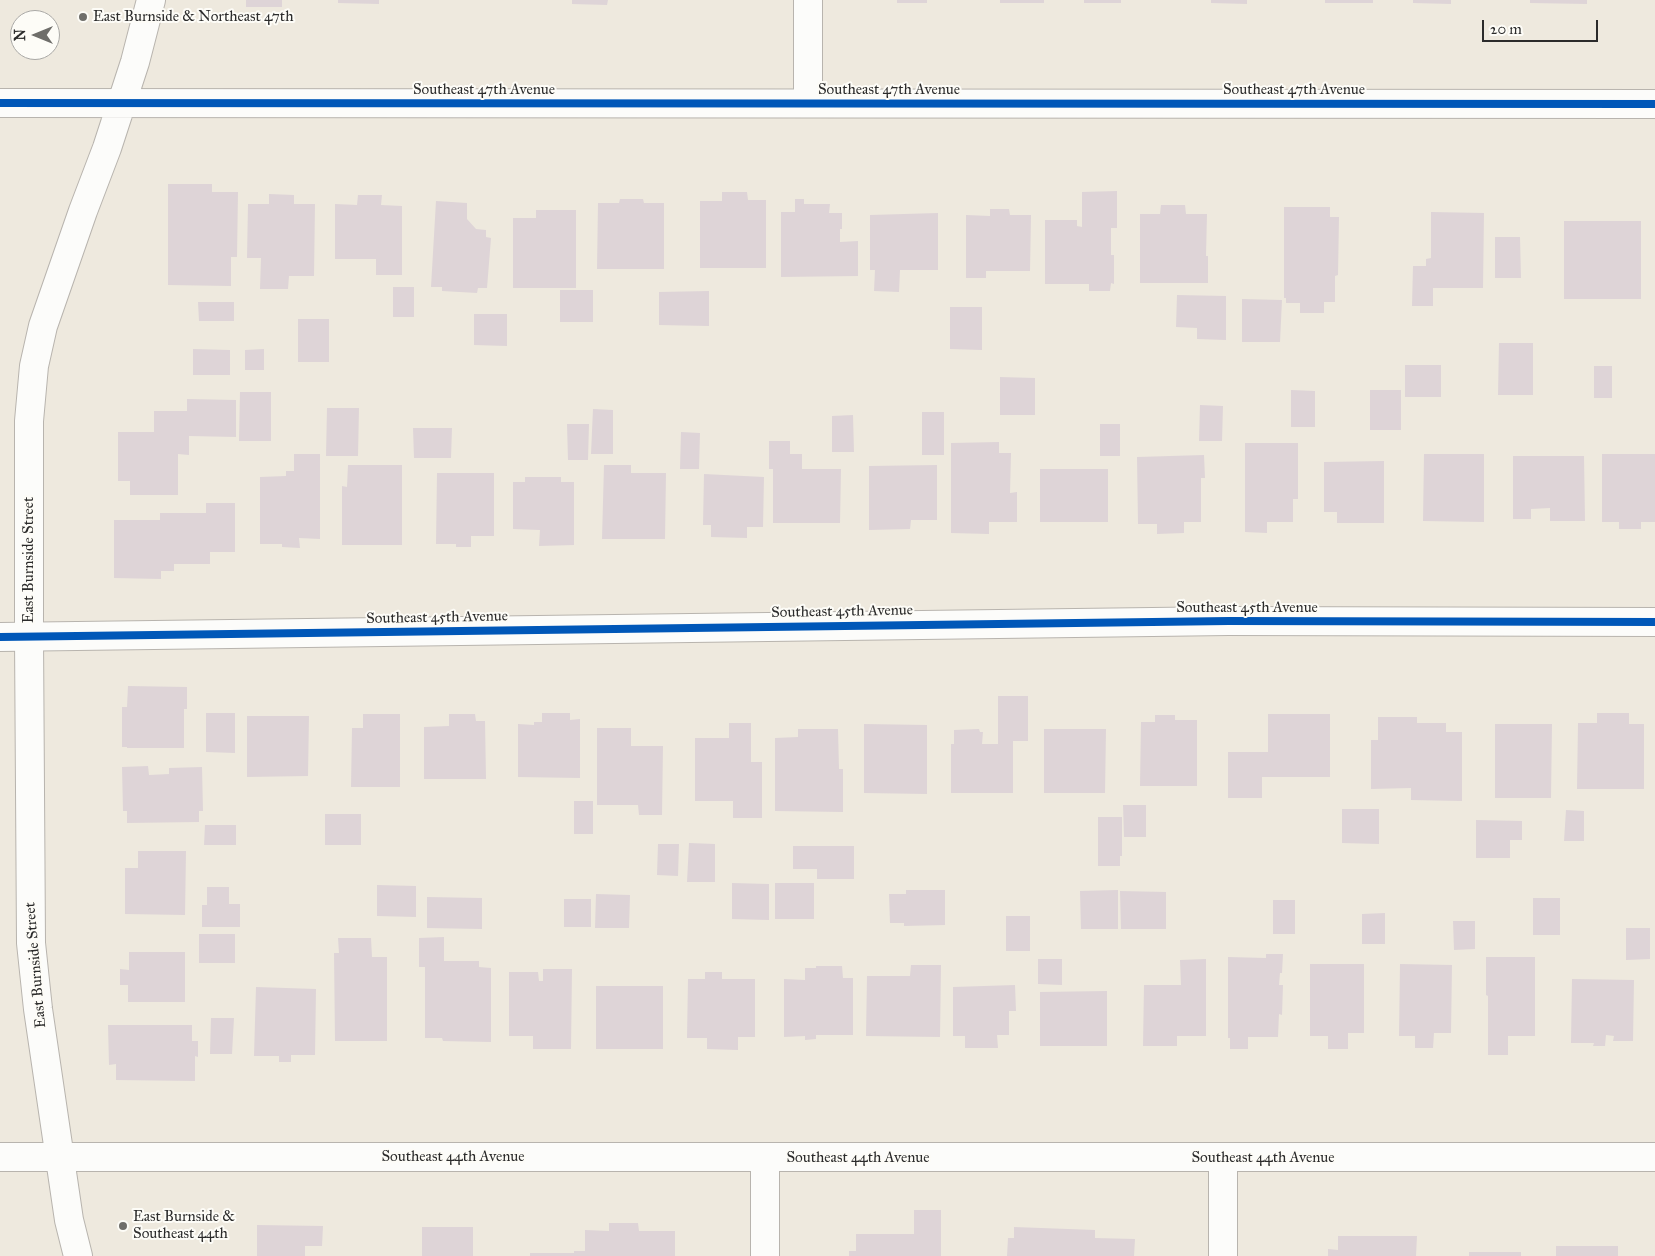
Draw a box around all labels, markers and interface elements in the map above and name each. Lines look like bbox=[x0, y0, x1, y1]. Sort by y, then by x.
place label: East Burnside & Northeast 47th bbox=[93, 8, 293, 26]
north arrow bbox=[10, 10, 60, 60]
scale bar bbox=[1485, 10, 1601, 42]
marker: East Burnside & Northeast 47th bbox=[77, 11, 89, 23]
text: 20 m bbox=[1490, 20, 1522, 38]
text: N bbox=[12, 29, 29, 41]
street label: Southeast 47th Avenue bbox=[413, 81, 555, 99]
street label: Southeast 47th Avenue bbox=[818, 81, 960, 99]
street label: Southeast 47th Avenue bbox=[1223, 81, 1365, 99]
street label: East Burnside Street bbox=[20, 497, 38, 623]
street label: Southeast 45th Avenue bbox=[1176, 599, 1318, 617]
street label: Southeast 45th Avenue bbox=[771, 602, 913, 622]
street label: Southeast 45th Avenue bbox=[366, 608, 508, 628]
street label: East Burnside Street bbox=[22, 901, 50, 1029]
street label: Southeast 44th Avenue bbox=[381, 1148, 525, 1166]
street label: Southeast 44th Avenue bbox=[786, 1149, 930, 1167]
street label: Southeast 44th Avenue bbox=[1191, 1149, 1335, 1167]
place label: East Burnside & Southeast 44th bbox=[133, 1208, 235, 1243]
marker: East Burnside & Southeast 44th bbox=[117, 1220, 129, 1232]

